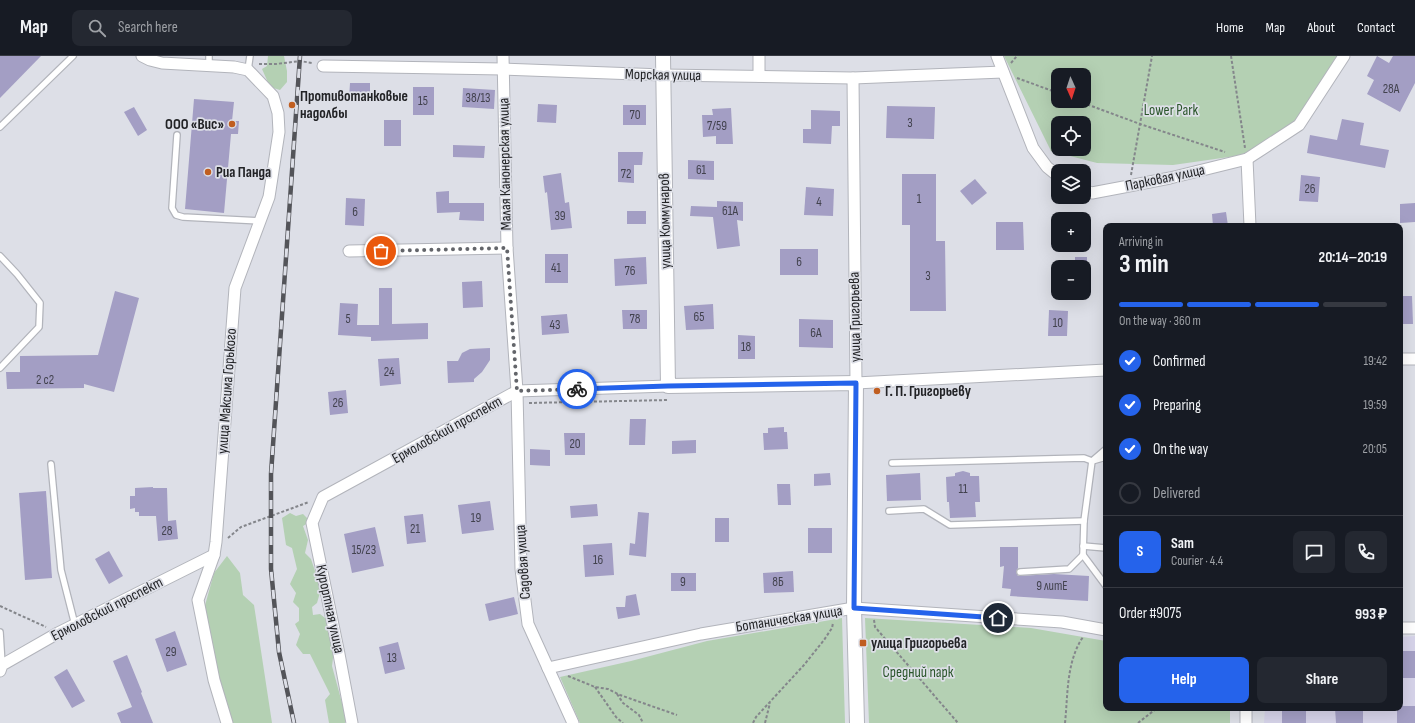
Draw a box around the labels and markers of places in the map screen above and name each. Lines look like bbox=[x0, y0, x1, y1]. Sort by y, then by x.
place label: Противотанковые надолбы bbox=[300, 87, 408, 123]
marker: Противотанковые надолбы bbox=[287, 100, 297, 110]
place label: ООО «Вис» bbox=[165, 115, 224, 134]
marker: ООО «Вис» bbox=[227, 119, 237, 129]
place label: Риа Панда bbox=[216, 163, 271, 182]
marker: Риа Панда bbox=[203, 167, 213, 177]
pin bbox=[364, 234, 398, 268]
place label: Г. П. Григорьеву bbox=[885, 382, 972, 401]
marker: Г. П. Григорьеву bbox=[872, 386, 882, 396]
pin bbox=[981, 601, 1015, 635]
place label: улица Григорьева bbox=[871, 634, 967, 653]
marker: улица Григорьева bbox=[858, 638, 868, 648]

